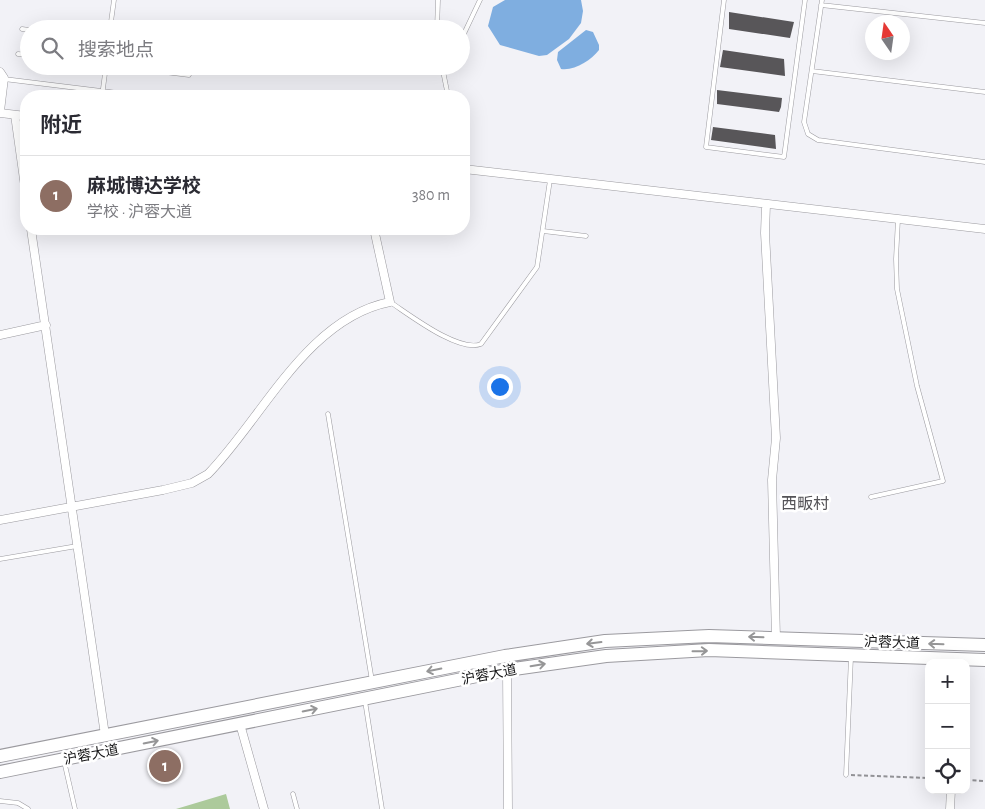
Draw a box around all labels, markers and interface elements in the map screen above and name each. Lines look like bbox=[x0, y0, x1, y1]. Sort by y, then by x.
north arrow bbox=[865, 15, 910, 60]
search box bbox=[20, 20, 470, 75]
icon: search bbox=[38, 34, 66, 62]
text: 搜索地点 bbox=[78, 41, 154, 60]
text: 附近 bbox=[40, 115, 82, 136]
text: 麻城博达学校 bbox=[87, 177, 201, 196]
text: 1 bbox=[53, 187, 59, 203]
text: 380 m bbox=[412, 187, 450, 203]
text: 学校 · 沪蓉大道 bbox=[87, 204, 192, 220]
your location bbox=[487, 374, 513, 400]
district label: 西畈村 bbox=[781, 495, 829, 512]
one-way arrow bbox=[749, 633, 765, 642]
street label: 沪蓉大道 bbox=[864, 634, 920, 651]
one-way arrow bbox=[586, 638, 602, 648]
one-way arrow bbox=[929, 639, 945, 648]
one-way arrow bbox=[692, 646, 708, 655]
one-way arrow bbox=[530, 659, 546, 669]
map controls bbox=[925, 659, 970, 794]
button: + bbox=[925, 659, 970, 704]
street label: 沪蓉大道 bbox=[460, 662, 518, 687]
one-way arrow bbox=[426, 666, 442, 675]
one-way arrow bbox=[302, 704, 318, 714]
button: − bbox=[925, 704, 970, 749]
one-way arrow bbox=[142, 736, 158, 746]
street label: 沪蓉大道 bbox=[62, 742, 120, 767]
pin: 1 bbox=[149, 747, 181, 785]
button: locate bbox=[925, 749, 970, 794]

